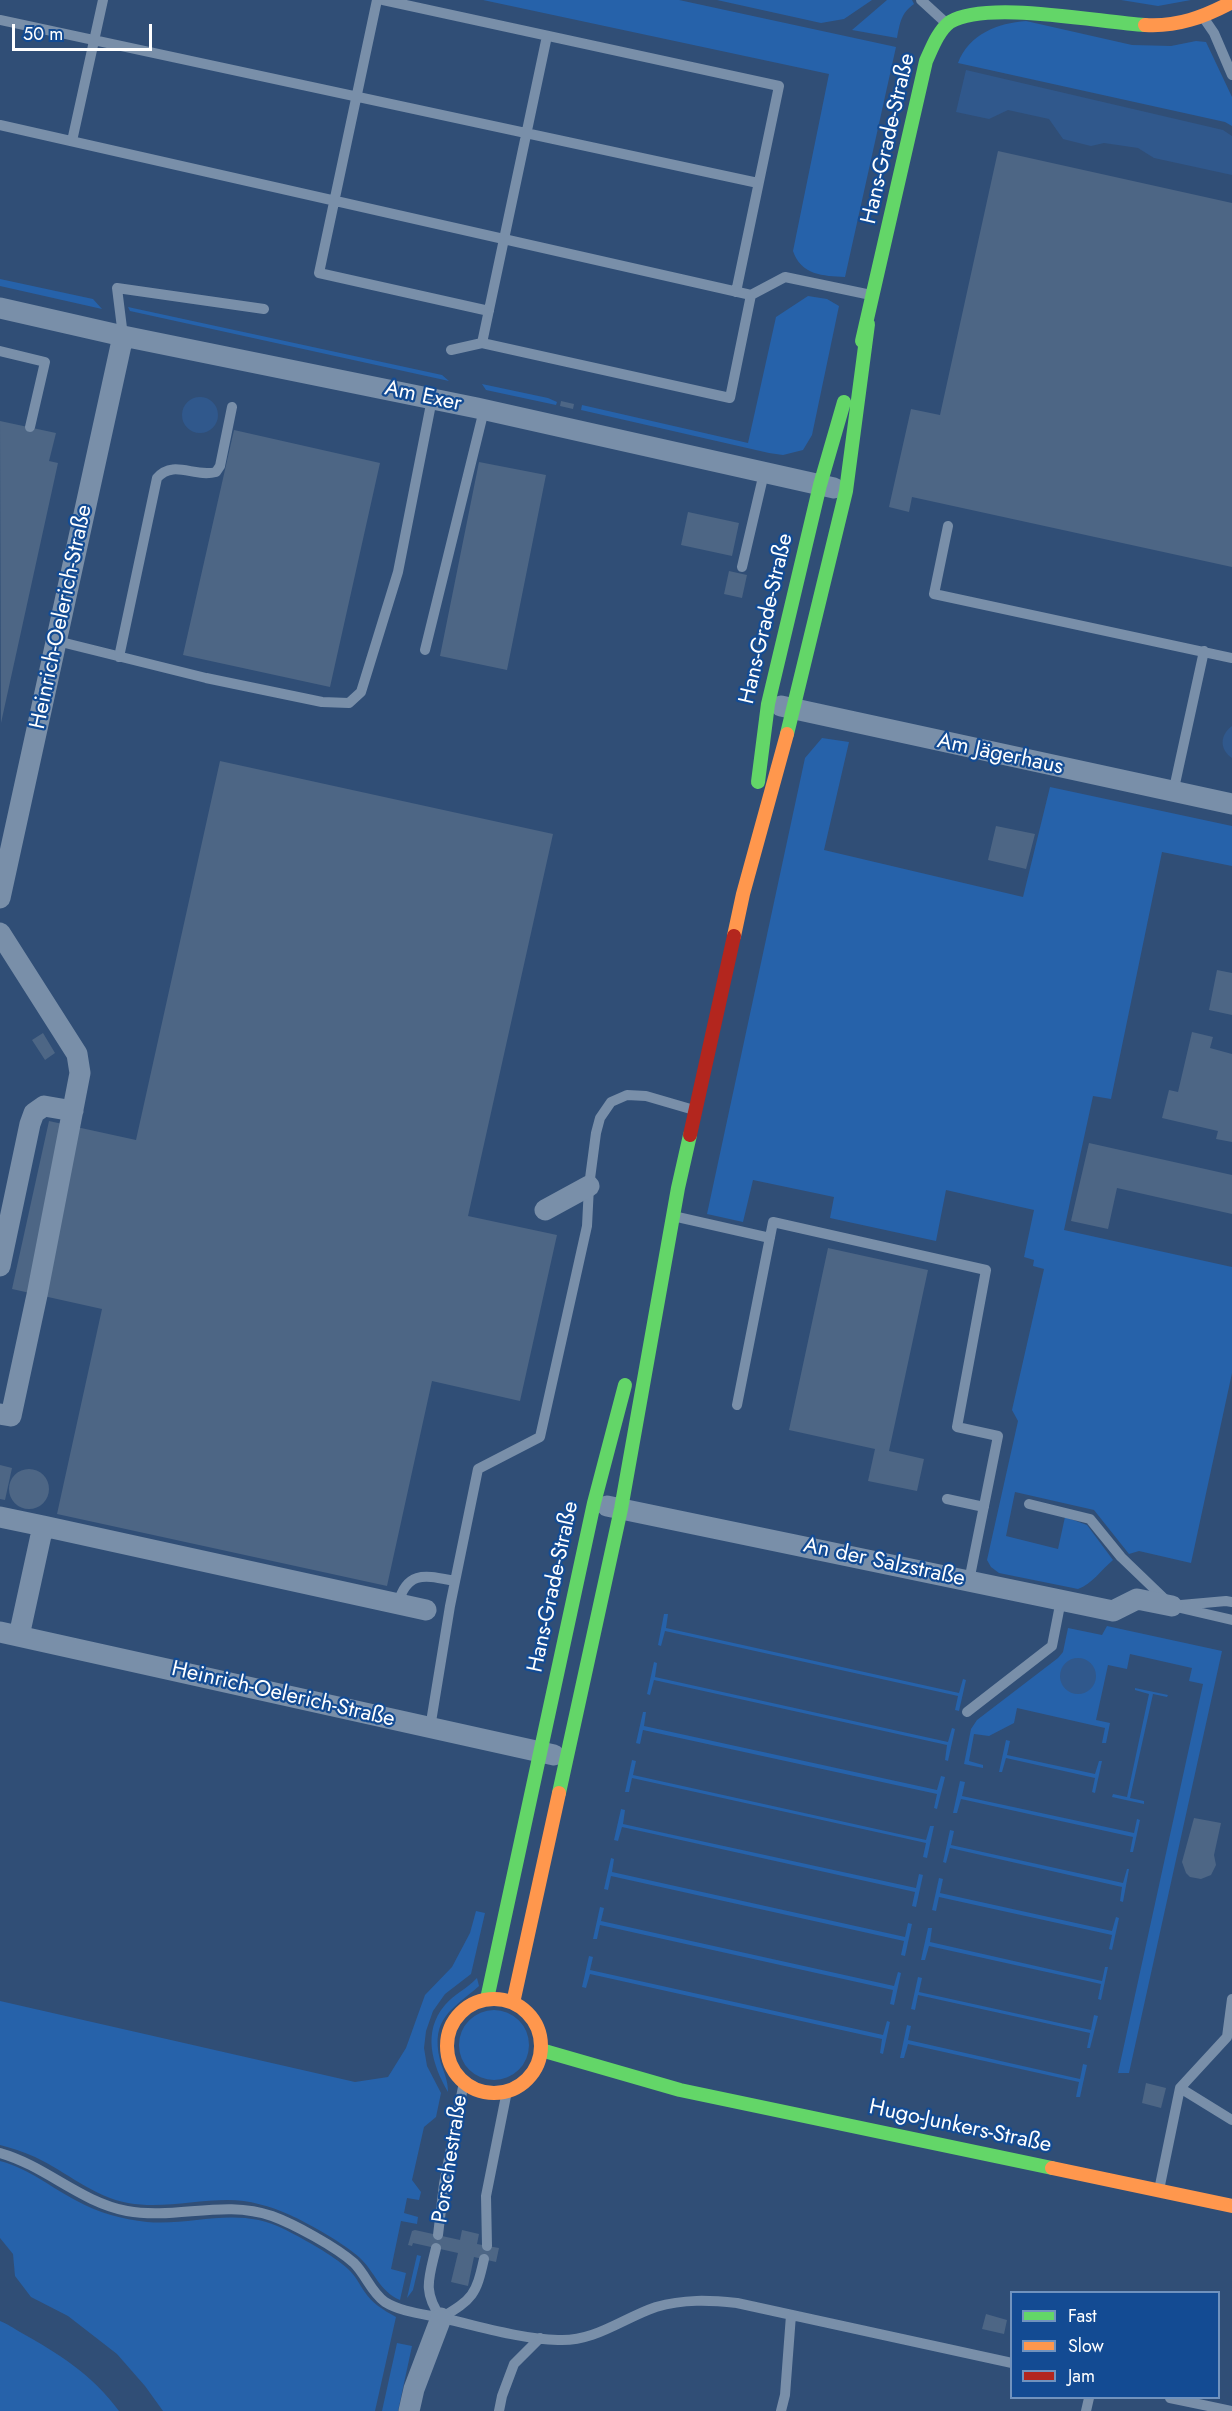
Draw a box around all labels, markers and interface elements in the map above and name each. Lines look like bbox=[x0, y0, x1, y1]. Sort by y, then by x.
scale bar bbox=[15, 12, 154, 50]
text: 50 m bbox=[23, 21, 63, 47]
street label: Hans-Grade-Straße bbox=[857, 51, 921, 227]
street label: Am Exer bbox=[382, 376, 464, 418]
street label: Heinrich-Oelerich-Straße bbox=[25, 502, 99, 732]
street label: Hans-Grade-Straße bbox=[735, 531, 799, 707]
street label: Am Jägerhaus bbox=[935, 729, 1065, 781]
street label: Hans-Grade-Straße bbox=[523, 1499, 585, 1675]
street label: An der Salzstraße bbox=[801, 1533, 967, 1593]
street label: Heinrich-Oelerich-Straße bbox=[169, 1656, 397, 1734]
street label: Porschestraße bbox=[428, 2093, 474, 2225]
street label: Hugo-Junkers-Straße bbox=[866, 2095, 1054, 2159]
legend bbox=[1010, 2291, 1220, 2399]
text: Fast bbox=[1068, 2303, 1097, 2329]
text: Slow bbox=[1068, 2333, 1104, 2359]
text: Jam bbox=[1068, 2363, 1095, 2389]

